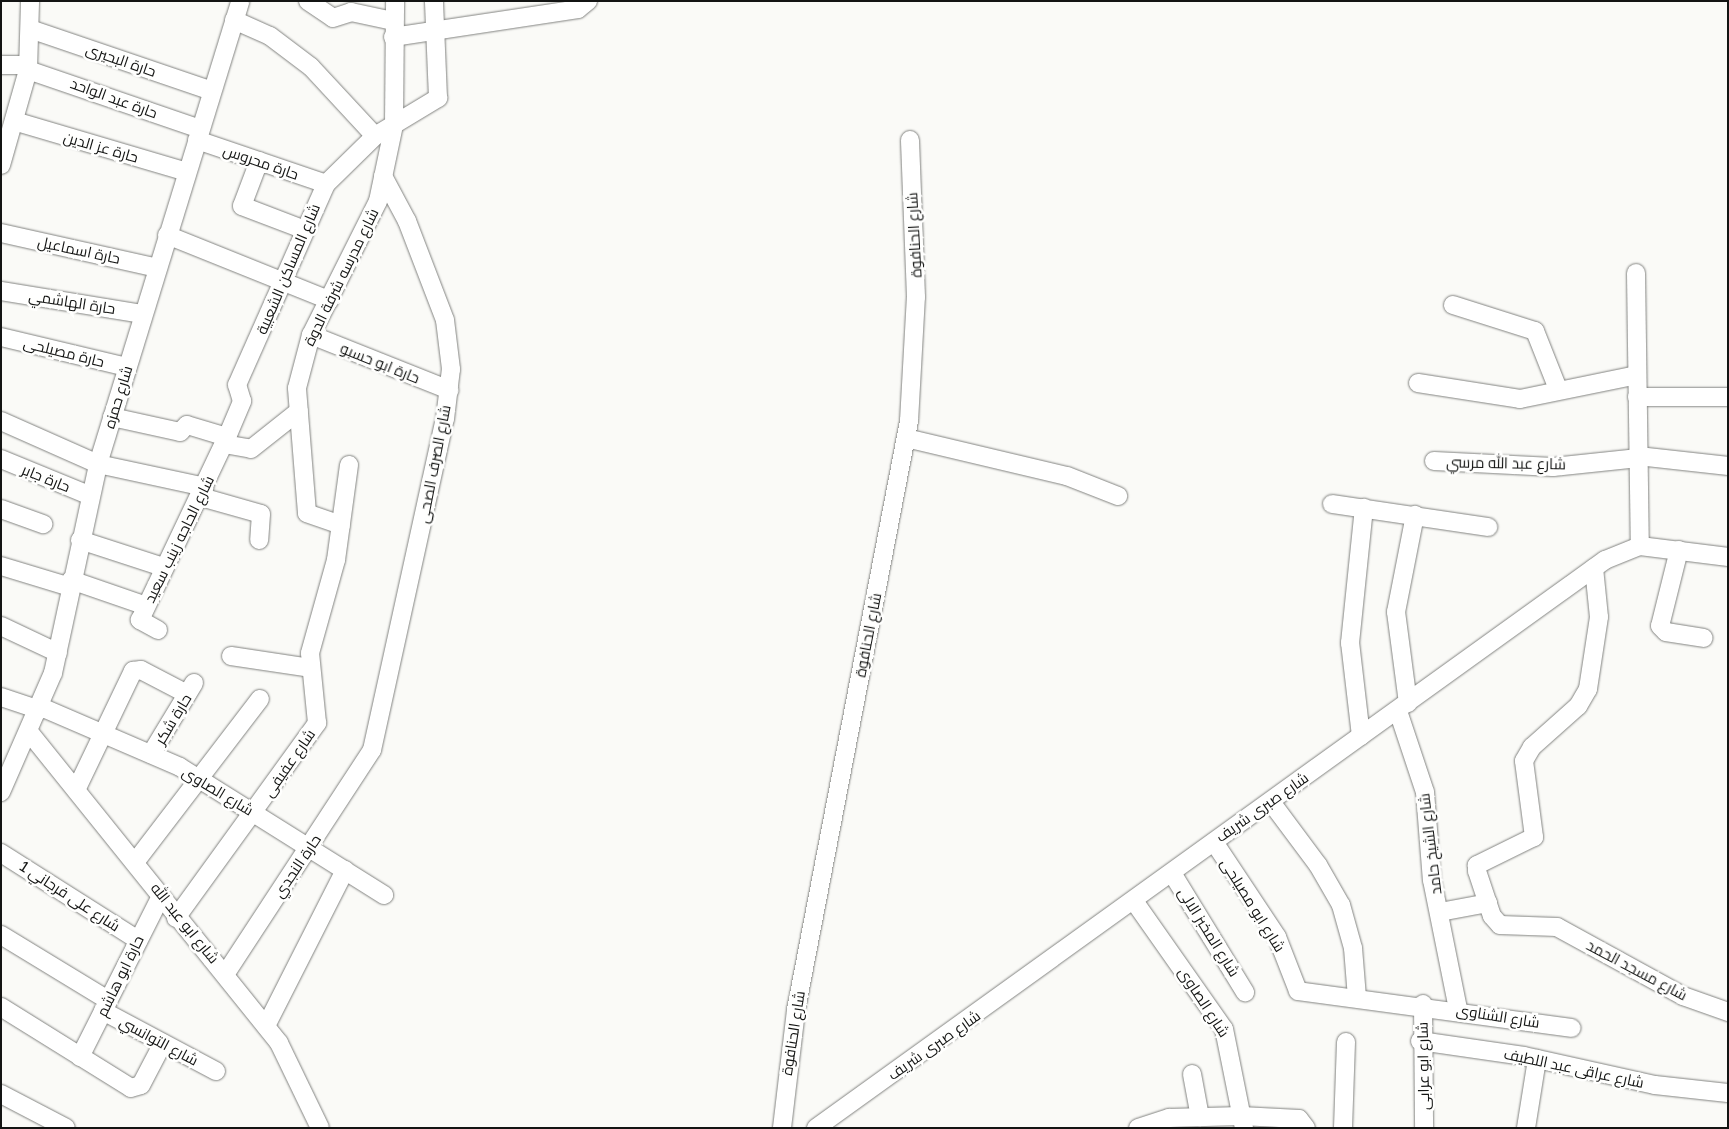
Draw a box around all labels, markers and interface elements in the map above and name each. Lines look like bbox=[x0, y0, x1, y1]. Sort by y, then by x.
street label: حارة البحيرى bbox=[83, 40, 159, 80]
street label: حارة عبد الواحد bbox=[68, 74, 160, 122]
street label: حارة عز الدين bbox=[62, 128, 140, 166]
street label: حارة محروس bbox=[221, 141, 301, 183]
street label: شارع الحنافوة bbox=[903, 192, 925, 278]
street label: شارع المساكن الشعبية bbox=[252, 201, 324, 337]
street label: شارع مدرسه شرفة الدوة bbox=[300, 205, 382, 349]
street label: حارة اسماعيل bbox=[36, 232, 122, 268]
street label: حارة الهاشمي bbox=[27, 286, 117, 318]
street label: حارة مصيلحى bbox=[22, 333, 106, 371]
street label: حارة ابو حسبو bbox=[338, 339, 422, 387]
street label: شارع حمزه bbox=[100, 364, 136, 430]
street label: شارع الصرف الصحى bbox=[414, 403, 454, 525]
street label: شارع عبد الله مرسي bbox=[1446, 453, 1566, 473]
street label: حارة جابر bbox=[19, 460, 73, 496]
street label: شارع الحاجه زينب سعيد bbox=[140, 473, 218, 605]
street label: شارع الحنافوة bbox=[851, 591, 885, 679]
street label: حارة شكر bbox=[151, 690, 195, 748]
street label: شارع عفيفى bbox=[259, 726, 319, 800]
street label: شارع الصاوى bbox=[179, 763, 257, 819]
street label: شارع صبرى شريف bbox=[1212, 768, 1312, 846]
street label: شارع الشيخ حامد bbox=[1415, 792, 1445, 896]
street label: حارة النجدي bbox=[269, 831, 325, 901]
street label: شارع ابو مصيلحى bbox=[1217, 855, 1289, 955]
street label: شارع على فرجاني 1 bbox=[17, 857, 123, 935]
street label: شارع ابو عبد الله bbox=[147, 879, 223, 967]
street label: شارع المخبز الالى bbox=[1174, 884, 1244, 980]
street label: حارة ابو هاشم bbox=[93, 932, 147, 1020]
street label: شارع مسجد الحمد bbox=[1584, 936, 1690, 1004]
street label: شارع الصاوى bbox=[1175, 964, 1233, 1040]
street label: شارع الحنافوة bbox=[777, 989, 809, 1077]
street label: شارع الشناوى bbox=[1455, 1001, 1541, 1031]
street label: شارع صبرى شريف bbox=[884, 1006, 984, 1084]
street label: شارع التوانسي bbox=[116, 1013, 202, 1069]
street label: شارع ابو عرابى bbox=[1413, 1022, 1433, 1110]
street label: شارع عراقى عبد اللطيف bbox=[1502, 1044, 1646, 1092]

